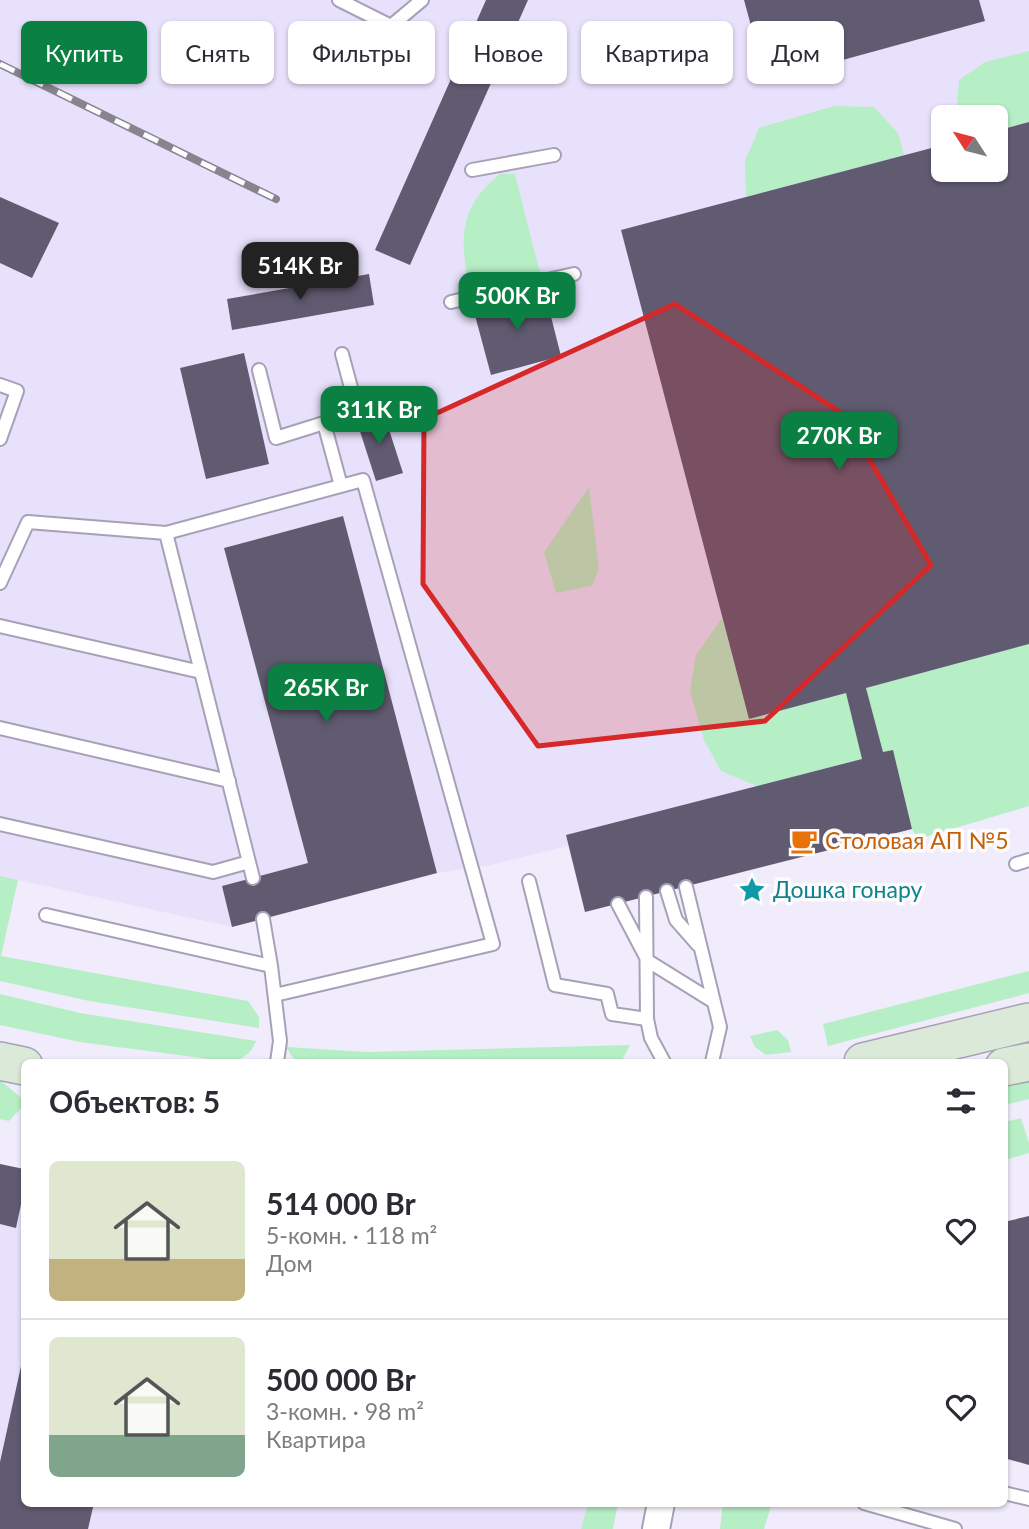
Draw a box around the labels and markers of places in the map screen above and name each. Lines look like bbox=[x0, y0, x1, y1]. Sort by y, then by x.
pin: 514K Br bbox=[235, 243, 365, 302]
pin: 500K Br bbox=[452, 272, 582, 332]
pin: 311K Br bbox=[314, 386, 444, 446]
pin: 270K Br bbox=[774, 412, 904, 472]
pin: 265K Br bbox=[261, 664, 391, 724]
cafe icon: Столовая АП №5 bbox=[789, 826, 819, 856]
place label: Столовая АП №5 bbox=[825, 826, 1009, 854]
place icon: Дошка гонару bbox=[737, 875, 767, 905]
place label: Дошка гонару bbox=[773, 875, 923, 903]

